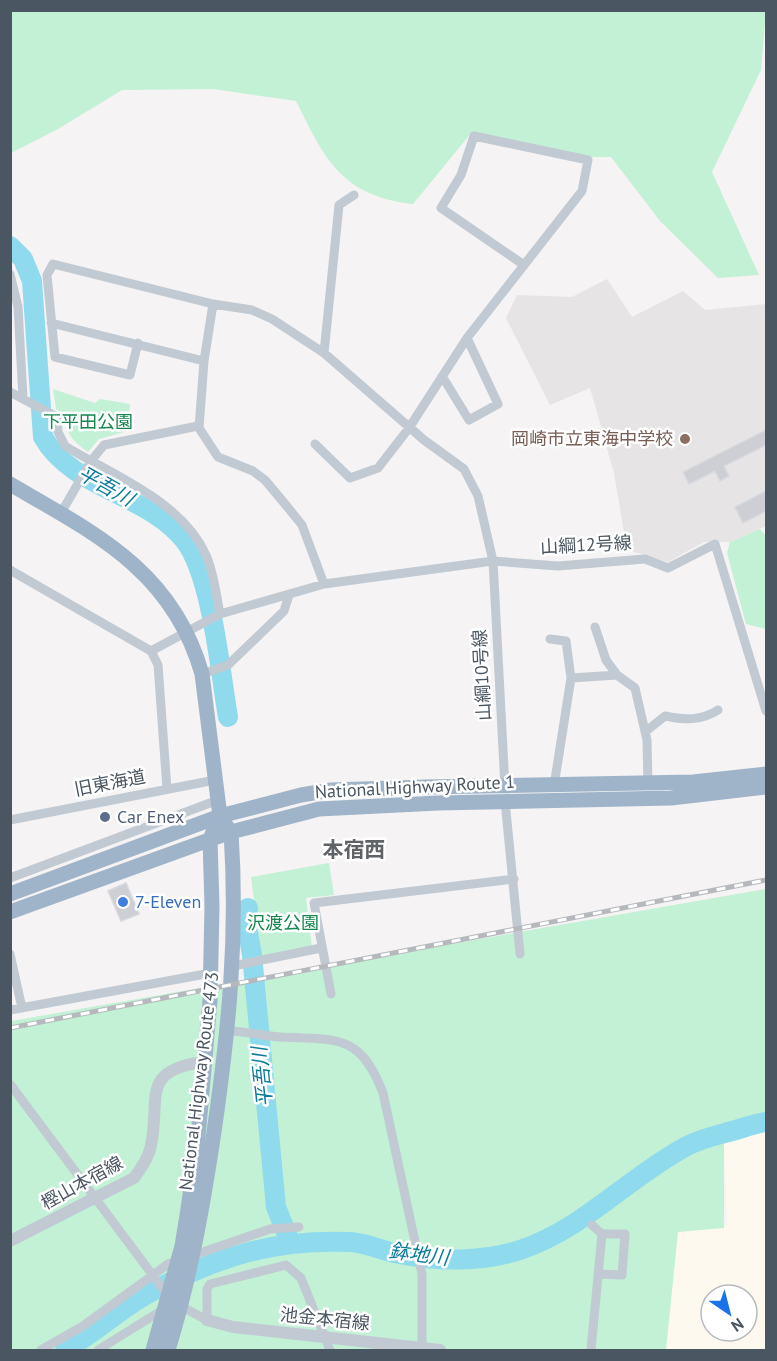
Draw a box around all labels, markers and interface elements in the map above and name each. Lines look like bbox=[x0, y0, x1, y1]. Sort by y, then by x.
park label: 下平田公園 bbox=[43, 410, 133, 433]
place label: 岡崎市立東海中学校 bbox=[511, 427, 673, 450]
marker: 岡崎市立東海中学校 bbox=[678, 432, 692, 446]
water label: 平吾川 bbox=[73, 460, 140, 513]
street label: 山綱12号線 bbox=[540, 531, 632, 558]
street label: 山綱10号線 bbox=[468, 629, 495, 721]
street label: 旧東海道 bbox=[72, 764, 147, 801]
street label: National Highway Route 1 bbox=[314, 770, 516, 803]
place label: Car Enex bbox=[117, 805, 184, 828]
marker: Car Enex bbox=[98, 810, 112, 824]
district label: 本宿西 bbox=[323, 836, 386, 863]
place label: 7-Eleven bbox=[135, 890, 201, 913]
marker: 7-Eleven bbox=[116, 895, 130, 909]
park label: 沢渡公園 bbox=[247, 911, 319, 934]
street label: National Highway Route 473 bbox=[174, 970, 223, 1192]
water label: 平吾川 bbox=[246, 1044, 278, 1108]
street label: 樫山本宿線 bbox=[37, 1151, 127, 1214]
water label: 鉢地川 bbox=[388, 1237, 452, 1271]
north arrow bbox=[699, 1283, 759, 1343]
street label: 池金本宿線 bbox=[279, 1302, 371, 1335]
text: N bbox=[728, 1314, 748, 1336]

